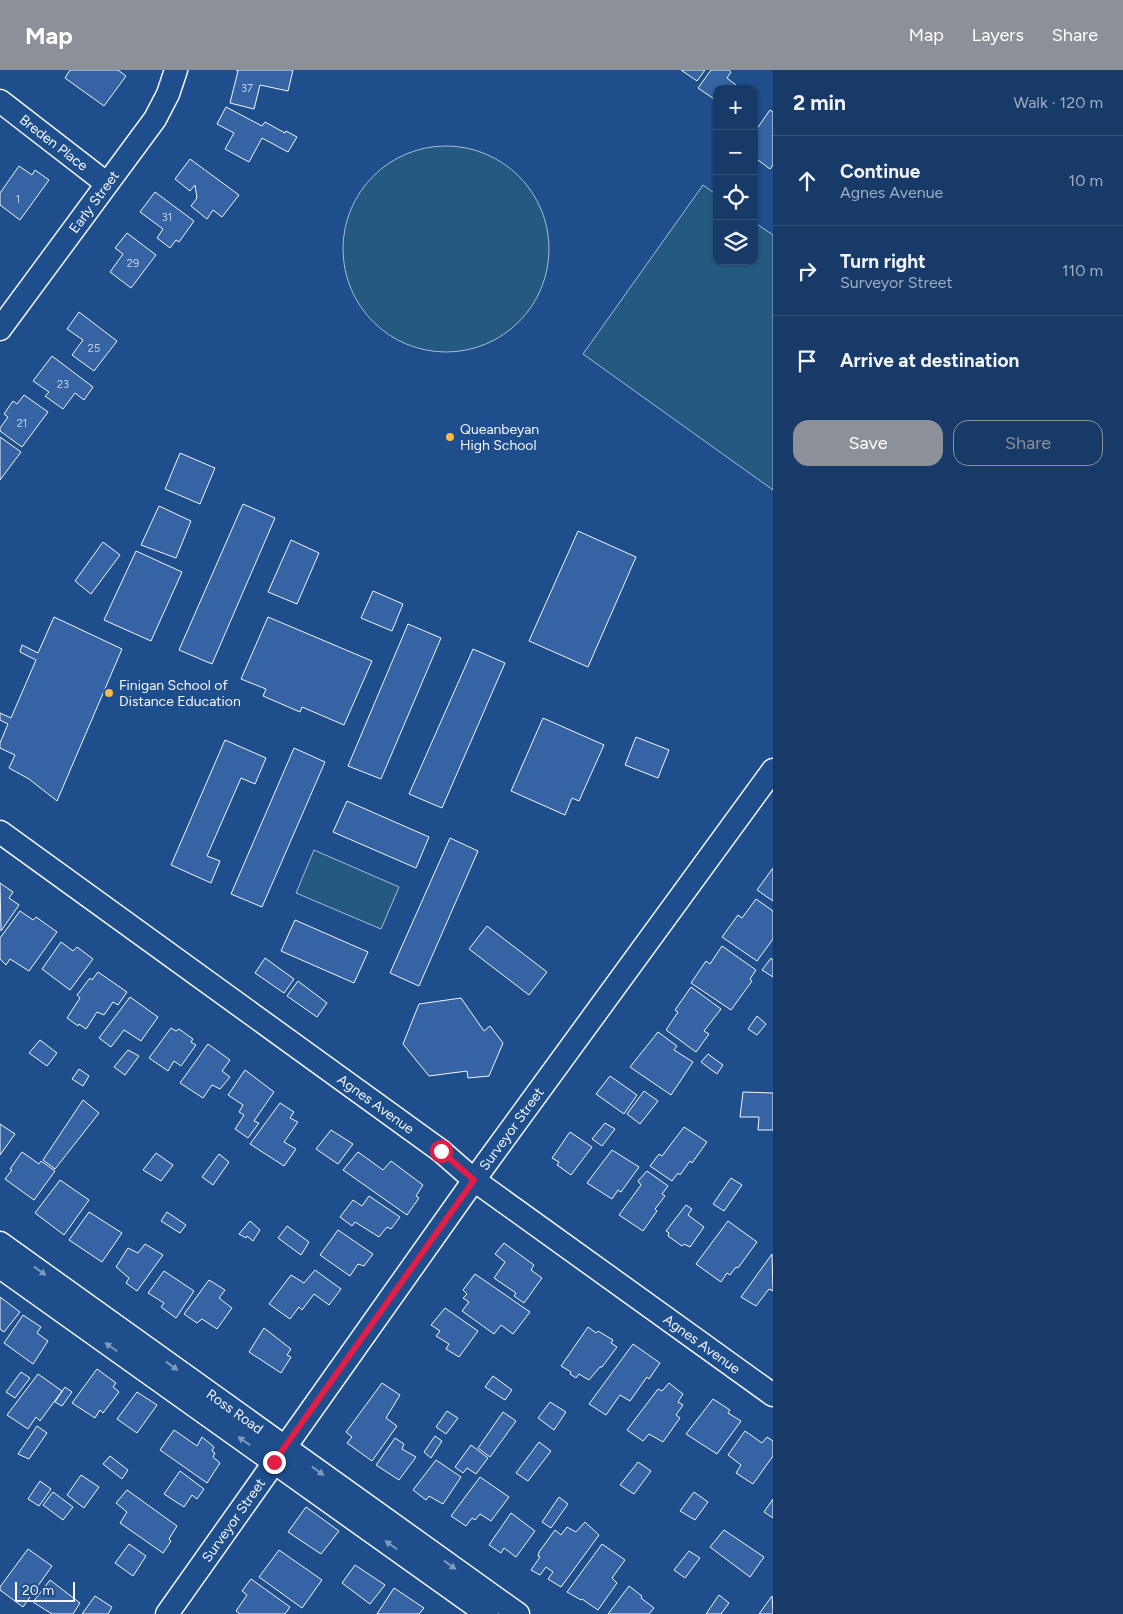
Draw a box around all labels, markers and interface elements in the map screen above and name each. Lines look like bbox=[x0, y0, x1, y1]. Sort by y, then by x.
text: Map bbox=[25, 21, 73, 50]
text: Map bbox=[909, 24, 944, 46]
text: Layers bbox=[972, 24, 1024, 46]
text: Share bbox=[1052, 24, 1098, 46]
house number: 37 bbox=[241, 82, 253, 95]
map controls bbox=[713, 85, 758, 265]
button: + bbox=[713, 85, 758, 130]
text: 2 min bbox=[793, 90, 846, 115]
text: Walk · 120 m bbox=[1014, 93, 1103, 112]
street label: Breden Place bbox=[16, 111, 91, 175]
button: − bbox=[713, 130, 758, 175]
text: Continue bbox=[840, 160, 920, 183]
icon: ahead bbox=[793, 167, 821, 195]
street label: Early Street bbox=[66, 168, 123, 237]
text: 10 m bbox=[1069, 171, 1103, 190]
button: locate bbox=[713, 175, 758, 220]
text: Agnes Avenue bbox=[840, 183, 943, 202]
house number: 1 bbox=[16, 193, 20, 206]
house number: 31 bbox=[162, 211, 172, 224]
button: layers bbox=[713, 220, 758, 265]
text: Turn right bbox=[840, 250, 926, 273]
house number: 29 bbox=[127, 257, 139, 270]
icon: right bbox=[793, 257, 821, 285]
text: 110 m bbox=[1062, 261, 1103, 280]
text: Surveyor Street bbox=[840, 273, 953, 292]
house number: 25 bbox=[88, 342, 100, 355]
icon: arrive bbox=[793, 347, 821, 375]
text: Arrive at destination bbox=[840, 349, 1019, 372]
house number: 23 bbox=[57, 378, 69, 391]
house number: 21 bbox=[17, 417, 27, 430]
button: Save bbox=[793, 420, 943, 466]
button: Share bbox=[953, 420, 1103, 466]
place label: Queanbeyan High School bbox=[460, 421, 539, 454]
marker: Queanbeyan High School bbox=[444, 431, 456, 443]
place label: Finigan School of Distance Education bbox=[119, 677, 241, 710]
marker: Finigan School of Distance Education bbox=[103, 687, 115, 699]
street label: Agnes Avenue bbox=[334, 1071, 418, 1138]
street label: Surveyor Street bbox=[476, 1084, 548, 1174]
route start bbox=[430, 1140, 453, 1163]
one-way arrow bbox=[33, 1266, 47, 1276]
street label: Agnes Avenue bbox=[660, 1311, 744, 1378]
one-way arrow bbox=[105, 1342, 118, 1352]
one-way arrow bbox=[165, 1361, 179, 1371]
street label: Ross Road bbox=[203, 1386, 266, 1438]
one-way arrow bbox=[237, 1436, 251, 1446]
route end bbox=[263, 1451, 286, 1474]
one-way arrow bbox=[311, 1466, 325, 1476]
street label: Surveyor Street bbox=[198, 1475, 269, 1566]
one-way arrow bbox=[384, 1540, 397, 1550]
one-way arrow bbox=[443, 1560, 457, 1570]
scale bar bbox=[15, 1579, 75, 1602]
text: 20 m bbox=[22, 1582, 54, 1599]

